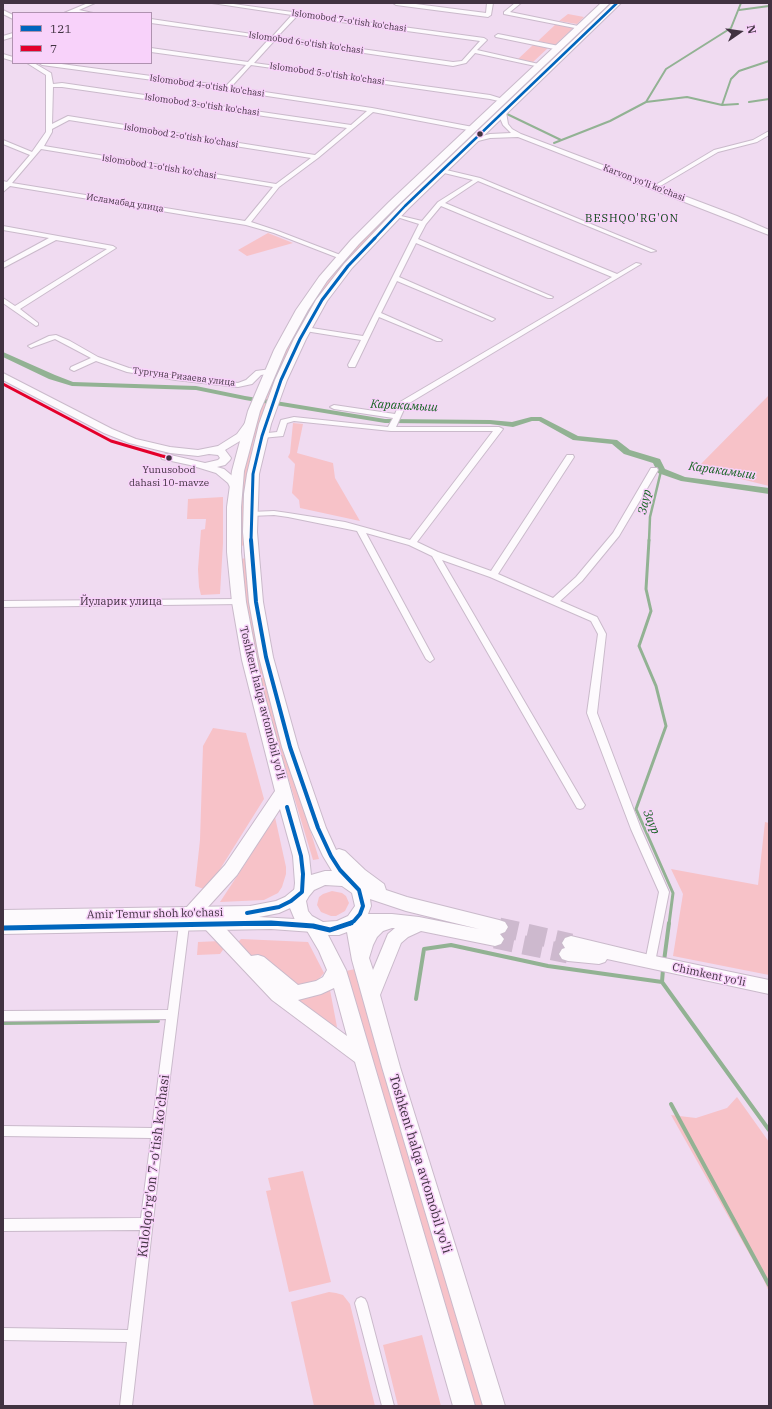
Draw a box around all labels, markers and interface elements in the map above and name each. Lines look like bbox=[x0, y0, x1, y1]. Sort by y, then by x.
street label: Islomobod 7-o'tish ko'chasi bbox=[291, 8, 407, 34]
legend bbox=[12, 12, 152, 64]
north arrow bbox=[720, 12, 760, 52]
text: 121 bbox=[50, 21, 72, 36]
text: N bbox=[744, 23, 759, 35]
street label: Islomobod 6-o'tish ko'chasi bbox=[248, 30, 364, 56]
text: 7 bbox=[50, 41, 57, 56]
street label: Islomobod 5-o'tish ko'chasi bbox=[269, 61, 385, 87]
street label: Islomobod 4-o'tish ko'chasi bbox=[149, 73, 265, 99]
street label: Islomobod 3-o'tish ko'chasi bbox=[144, 92, 260, 118]
street label: Islomobod 2-o'tish ko'chasi bbox=[123, 122, 239, 150]
unlabelled marker bbox=[475, 129, 485, 139]
street label: Islomobod 1-o'tish ko'chasi bbox=[101, 153, 217, 181]
street label: Karvon yo‘li ko'chasi bbox=[601, 162, 687, 204]
street label: Исламабад улица bbox=[86, 192, 164, 214]
district label: BESHQO'RG'ON bbox=[585, 212, 679, 226]
street label: Тургуна Ризаева улица bbox=[132, 365, 236, 389]
water label: Каракамыш bbox=[370, 397, 438, 415]
marker: Yunusobod dahasi 10-mavze bbox=[164, 453, 174, 463]
water label: Каракамыш bbox=[688, 459, 756, 483]
place label: Yunusobod dahasi 10-mavze bbox=[129, 464, 209, 488]
water label: Заур bbox=[635, 488, 655, 516]
street label: Йуларик улица bbox=[80, 595, 162, 609]
street label: Toshkent halqa avtomobil yo'li bbox=[237, 625, 287, 781]
water label: Заур bbox=[639, 808, 663, 836]
street label: Amir Temur shoh ko'chasi bbox=[87, 906, 223, 922]
street label: Chimkent yo‘li bbox=[671, 961, 747, 989]
street label: Toshkent halqa avtomobil yo'li bbox=[385, 1073, 455, 1255]
street label: Kulolqo'rg'on 7-o'tish ko'chasi bbox=[135, 1074, 173, 1258]

